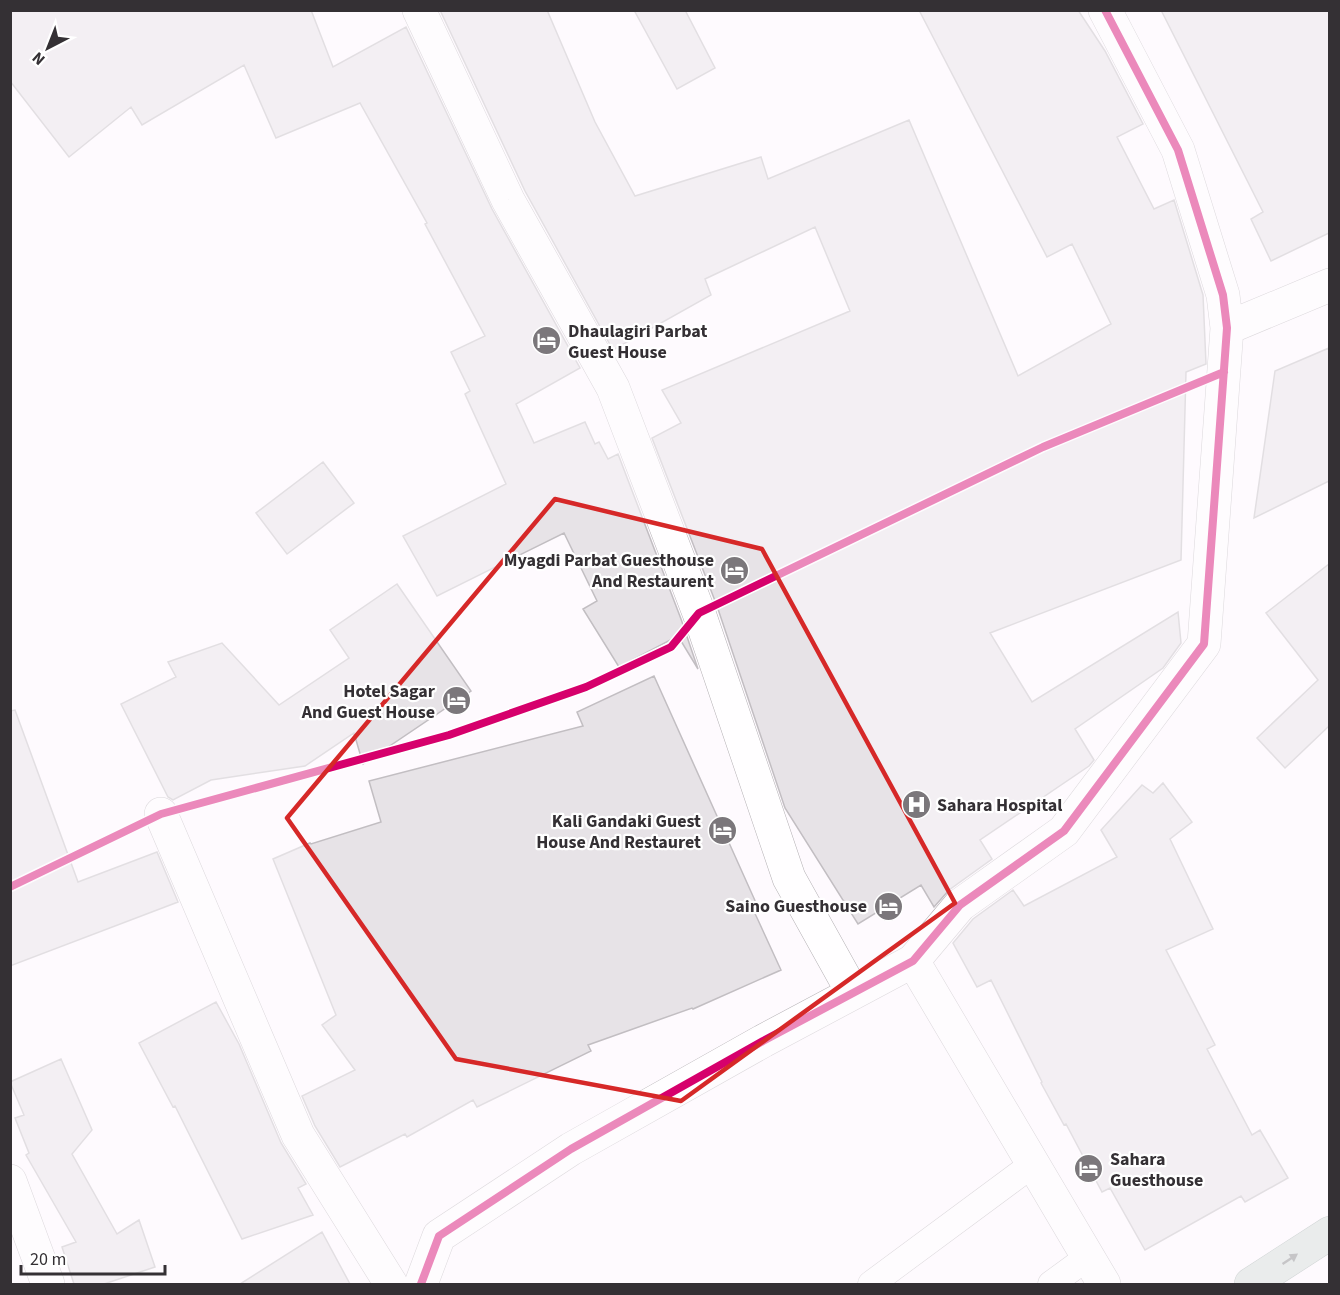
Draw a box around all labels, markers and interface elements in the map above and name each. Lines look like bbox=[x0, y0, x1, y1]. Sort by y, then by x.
north arrow bbox=[18, 18, 78, 78]
text: N bbox=[27, 47, 50, 70]
place label: Dhaulagiri Parbat Guest House bbox=[568, 319, 707, 365]
hotel icon: Dhaulagiri Parbat Guest House bbox=[531, 325, 563, 357]
place label: Myagdi Parbat Guesthouse And Restaurent bbox=[504, 548, 714, 594]
hotel icon: Myagdi Parbat Guesthouse And Restaurent bbox=[719, 554, 751, 586]
place label: Hotel Sagar And Guest House bbox=[301, 679, 436, 725]
hotel icon: Hotel Sagar And Guest House bbox=[440, 685, 472, 717]
hospital icon: Sahara Hospital bbox=[900, 789, 932, 821]
place label: Sahara Hospital bbox=[937, 793, 1062, 818]
place label: Kali Gandaki Guest House And Restauret bbox=[536, 809, 701, 855]
hotel icon: Kali Gandaki Guest House And Restauret bbox=[706, 815, 738, 847]
hotel icon: Saino Guesthouse bbox=[872, 890, 904, 922]
place label: Saino Guesthouse bbox=[725, 894, 867, 919]
place label: Sahara Guesthouse bbox=[1110, 1147, 1203, 1193]
hotel icon: Sahara Guesthouse bbox=[1073, 1153, 1105, 1185]
scale bar bbox=[21, 1238, 165, 1276]
text: 20 m bbox=[30, 1247, 66, 1272]
one-way arrow bbox=[1282, 1253, 1299, 1264]

